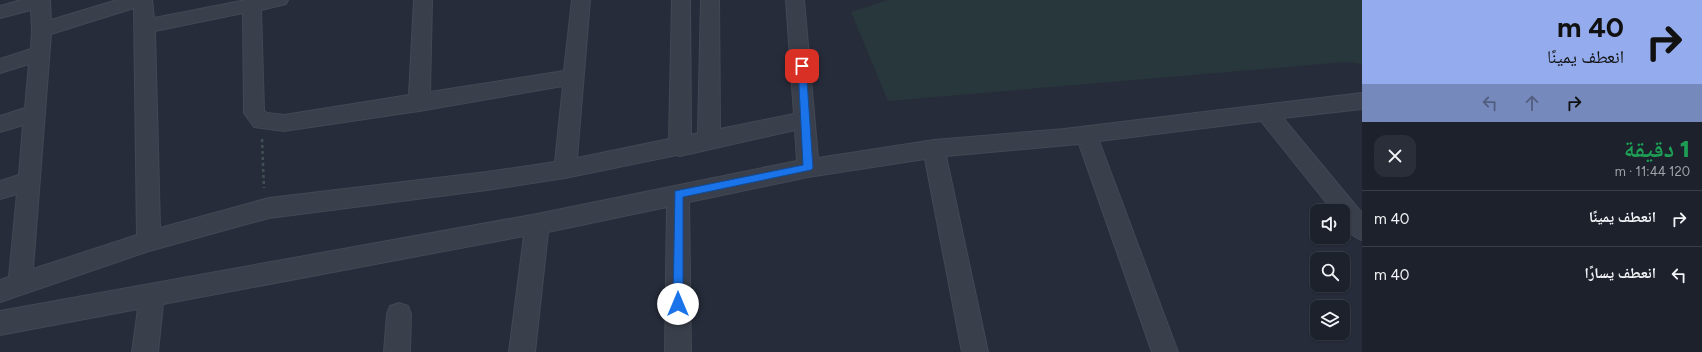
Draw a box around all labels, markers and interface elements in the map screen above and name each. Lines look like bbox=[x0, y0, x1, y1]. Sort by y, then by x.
text: 40 m bbox=[1557, 10, 1624, 44]
icon: right bbox=[1638, 16, 1690, 68]
text: انعطف يمينًا bbox=[1547, 46, 1624, 68]
pin bbox=[785, 49, 819, 83]
icon: arrive bbox=[791, 55, 813, 77]
icon: left bbox=[1479, 92, 1501, 114]
icon: ahead bbox=[1521, 92, 1543, 114]
icon: right bbox=[1563, 92, 1585, 114]
text: 1 دقيقة bbox=[1624, 134, 1690, 163]
button: close bbox=[1374, 135, 1416, 177]
text: 120 m · 11:44 bbox=[1615, 164, 1690, 179]
map controls bbox=[1310, 204, 1350, 340]
button: sound bbox=[1310, 204, 1350, 244]
text: انعطف يمينًا bbox=[1589, 208, 1656, 226]
icon: right bbox=[1668, 208, 1690, 230]
text: 40 m bbox=[1374, 210, 1409, 228]
button: search bbox=[1310, 252, 1350, 292]
text: انعطف يسارًا bbox=[1584, 264, 1656, 282]
icon: left bbox=[1668, 264, 1690, 286]
text: 40 m bbox=[1374, 266, 1409, 284]
position arrow bbox=[657, 283, 699, 325]
button: layers bbox=[1310, 300, 1350, 340]

